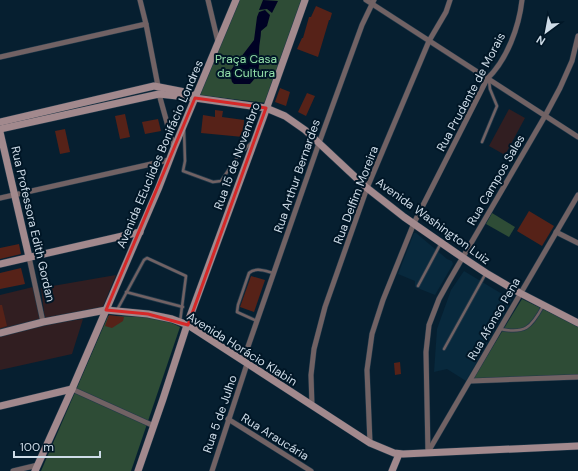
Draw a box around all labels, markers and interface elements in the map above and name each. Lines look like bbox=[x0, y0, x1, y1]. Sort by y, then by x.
north arrow bbox=[526, 12, 566, 52]
street label: Rua Prudente de Morais bbox=[433, 30, 509, 154]
text: N bbox=[534, 32, 548, 49]
park label: Praça Casa da Cultura bbox=[215, 51, 277, 81]
street label: Avenida EEuclides Bonifácio Londres bbox=[113, 58, 207, 250]
street label: Rua 15 de Novembro bbox=[210, 100, 264, 212]
street label: Rua Arthur Bernardes bbox=[270, 117, 324, 235]
street label: Rua Campos Sales bbox=[463, 132, 529, 228]
street label: Rua Delfim Moreira bbox=[330, 143, 382, 247]
street label: Rua Professora Edith Gordan bbox=[7, 145, 59, 304]
street label: Avenida Washington Luiz bbox=[373, 174, 493, 268]
street label: Rua Afonso Pena bbox=[464, 275, 524, 363]
street label: Avenida Horácio Klabin bbox=[184, 309, 300, 389]
street label: Rua 5 de Julho bbox=[199, 373, 241, 455]
street label: Rua Araucária bbox=[238, 410, 312, 464]
scale bar bbox=[14, 433, 100, 459]
text: 100 m bbox=[20, 439, 54, 455]

